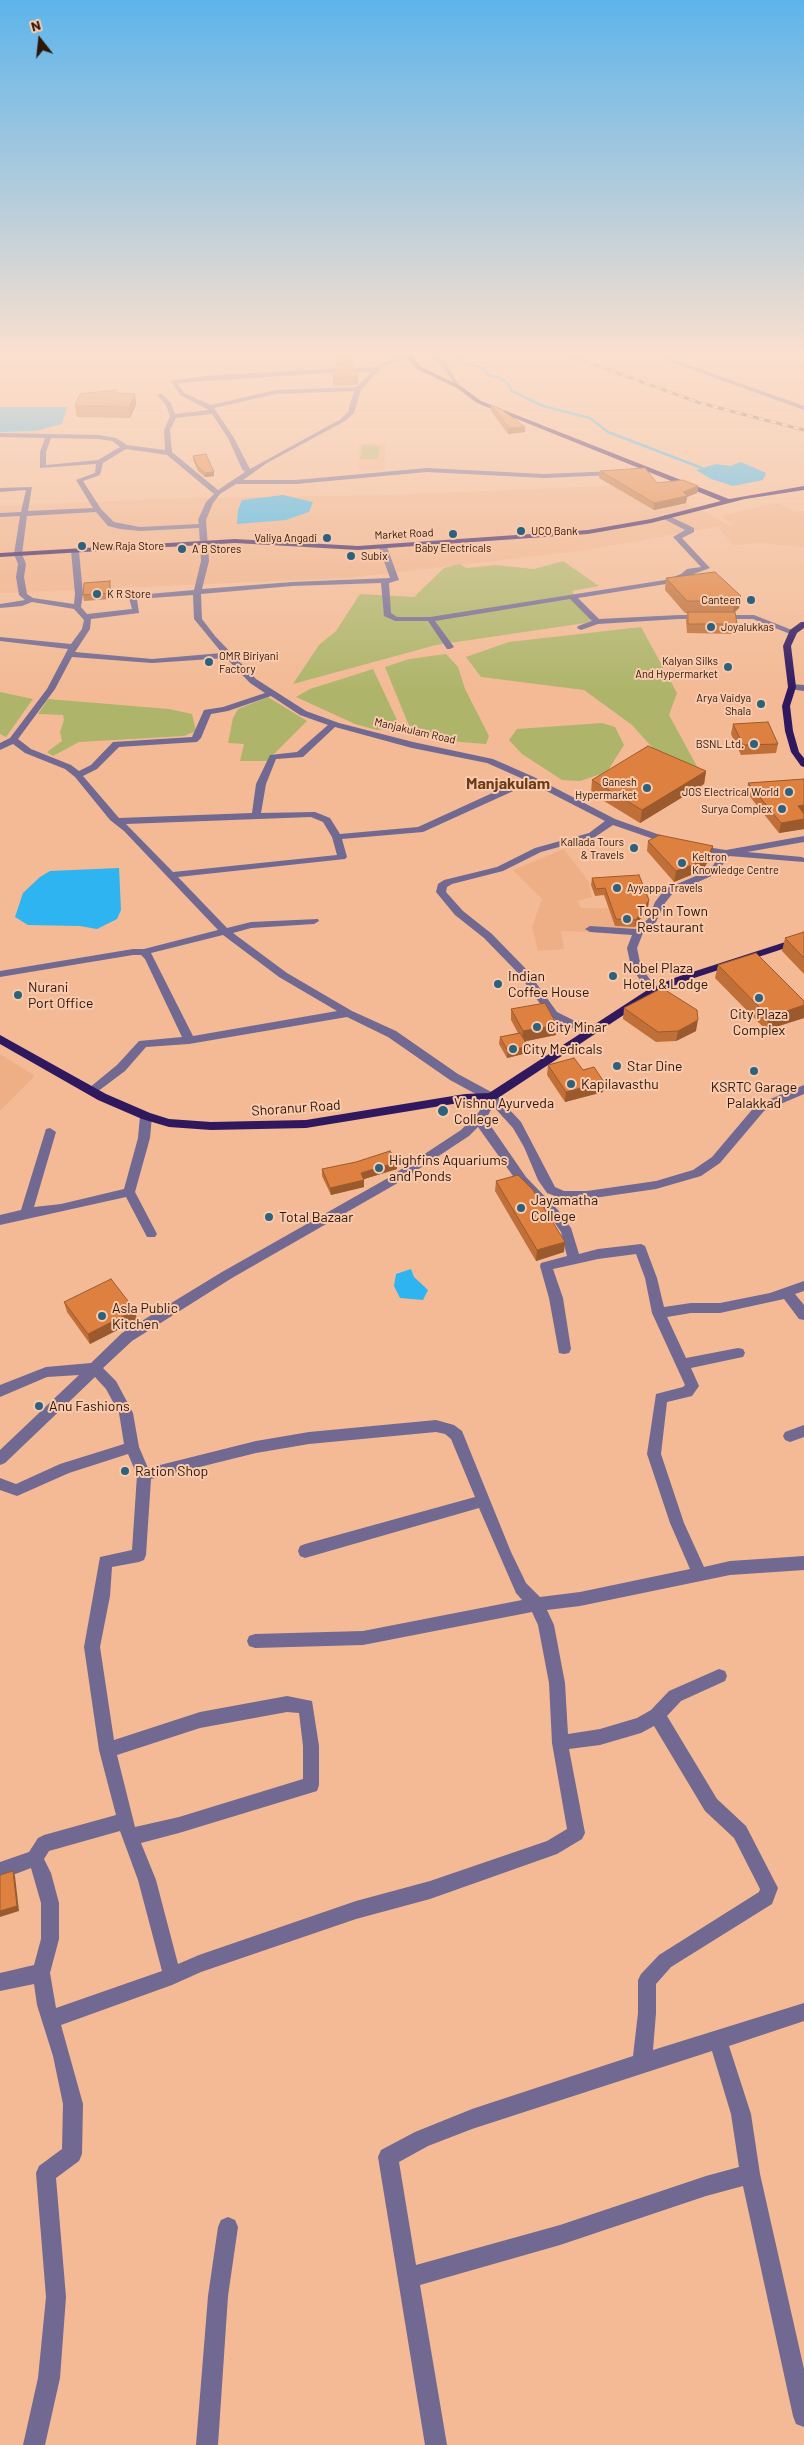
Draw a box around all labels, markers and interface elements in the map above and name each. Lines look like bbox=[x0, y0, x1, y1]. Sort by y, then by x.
north arrow bbox=[15, 15, 65, 65]
text: N bbox=[29, 16, 43, 35]
place label: UCO Bank bbox=[531, 524, 578, 538]
marker: UCO Bank bbox=[515, 525, 527, 537]
street label: Market Road bbox=[374, 526, 434, 542]
marker: Baby Electricals bbox=[447, 528, 459, 540]
place label: Valiya Angadi bbox=[254, 531, 317, 545]
marker: Valiya Angadi bbox=[321, 532, 333, 544]
place label: New Raja Store bbox=[92, 539, 164, 553]
marker: New Raja Store bbox=[76, 540, 88, 552]
place label: Baby Electricals bbox=[415, 541, 491, 555]
place label: A B Stores bbox=[192, 542, 241, 556]
marker: A B Stores bbox=[176, 543, 188, 555]
place label: Subix bbox=[361, 549, 387, 563]
marker: Subix bbox=[345, 550, 357, 562]
place label: K R Store bbox=[107, 587, 151, 601]
marker: K R Store bbox=[91, 588, 103, 600]
place label: Canteen bbox=[701, 593, 741, 607]
marker: Canteen bbox=[745, 594, 757, 606]
place label: Joyalukkas bbox=[721, 620, 774, 634]
marker: Joyalukkas bbox=[705, 621, 717, 633]
place label: OMR Biriyani Factory bbox=[219, 649, 278, 675]
place label: Kalyan Silks And Hypermarket bbox=[635, 654, 718, 680]
marker: OMR Biriyani Factory bbox=[203, 656, 215, 668]
marker: Kalyan Silks And Hypermarket bbox=[722, 661, 734, 673]
place label: Arya Vaidya Shala bbox=[696, 691, 751, 717]
marker: Arya Vaidya Shala bbox=[755, 698, 767, 710]
street label: Manjakulam Road bbox=[373, 715, 457, 747]
place label: BSNL Ltd. bbox=[696, 737, 744, 751]
marker: BSNL Ltd. bbox=[748, 738, 760, 750]
district label: Manjakulam bbox=[466, 774, 550, 794]
place label: Ganesh Hypermarket bbox=[575, 775, 637, 801]
marker: Ganesh Hypermarket bbox=[641, 782, 653, 794]
place label: JOS Electrical World bbox=[682, 785, 779, 799]
marker: JOS Electrical World bbox=[783, 786, 795, 798]
place label: Surya Complex bbox=[701, 802, 772, 816]
marker: Surya Complex bbox=[776, 803, 788, 815]
place label: Kallada Tours & Travels bbox=[561, 835, 624, 861]
marker: Kallada Tours & Travels bbox=[628, 842, 640, 854]
place label: Keltron Knowledge Centre bbox=[692, 850, 779, 876]
marker: Keltron Knowledge Centre bbox=[676, 857, 688, 869]
place label: Ayyappa Travels bbox=[627, 881, 703, 895]
marker: Ayyappa Travels bbox=[611, 882, 623, 894]
place label: Top in Town Restaurant bbox=[637, 903, 708, 936]
marker: Top in Town Restaurant bbox=[621, 913, 633, 925]
place label: Nobel Plaza Hotel & Lodge bbox=[623, 960, 708, 992]
place label: Indian Coffee House bbox=[508, 968, 590, 1000]
marker: Nobel Plaza Hotel & Lodge bbox=[607, 970, 619, 982]
marker: Indian Coffee House bbox=[492, 978, 504, 990]
place label: Nurani Port Office bbox=[28, 979, 93, 1012]
marker: Nurani Port Office bbox=[12, 989, 24, 1001]
marker: City Plaza Complex bbox=[753, 992, 765, 1004]
place label: City Plaza Complex bbox=[730, 1006, 788, 1038]
place label: City Minar bbox=[547, 1019, 607, 1035]
marker: City Minar bbox=[531, 1021, 543, 1033]
place label: City Medicals bbox=[523, 1041, 602, 1057]
marker: City Medicals bbox=[507, 1043, 519, 1055]
place label: Star Dine bbox=[627, 1058, 682, 1074]
marker: Star Dine bbox=[611, 1060, 623, 1072]
marker: KSRTC Garage Palakkad bbox=[748, 1065, 760, 1077]
place label: Kapilavasthu bbox=[581, 1076, 659, 1092]
marker: Kapilavasthu bbox=[565, 1078, 577, 1090]
place label: KSRTC Garage Palakkad bbox=[711, 1079, 797, 1112]
place label: Vishnu Ayurveda College bbox=[454, 1095, 554, 1128]
street label: Shoranur Road bbox=[251, 1097, 341, 1119]
marker: Vishnu Ayurveda College bbox=[436, 1104, 450, 1118]
place label: Highfins Aquariums and Ponds bbox=[389, 1152, 507, 1184]
marker: Highfins Aquariums and Ponds bbox=[373, 1162, 385, 1174]
place label: Jayamatha College bbox=[531, 1192, 598, 1224]
marker: Jayamatha College bbox=[515, 1202, 527, 1214]
place label: Total Bazaar bbox=[279, 1209, 353, 1225]
marker: Total Bazaar bbox=[263, 1211, 275, 1223]
place label: Asla Public Kitchen bbox=[112, 1300, 178, 1332]
marker: Asla Public Kitchen bbox=[96, 1310, 108, 1322]
place label: Anu Fashions bbox=[49, 1398, 130, 1414]
marker: Anu Fashions bbox=[33, 1400, 45, 1412]
place label: Ration Shop bbox=[135, 1463, 208, 1479]
marker: Ration Shop bbox=[119, 1465, 131, 1477]

